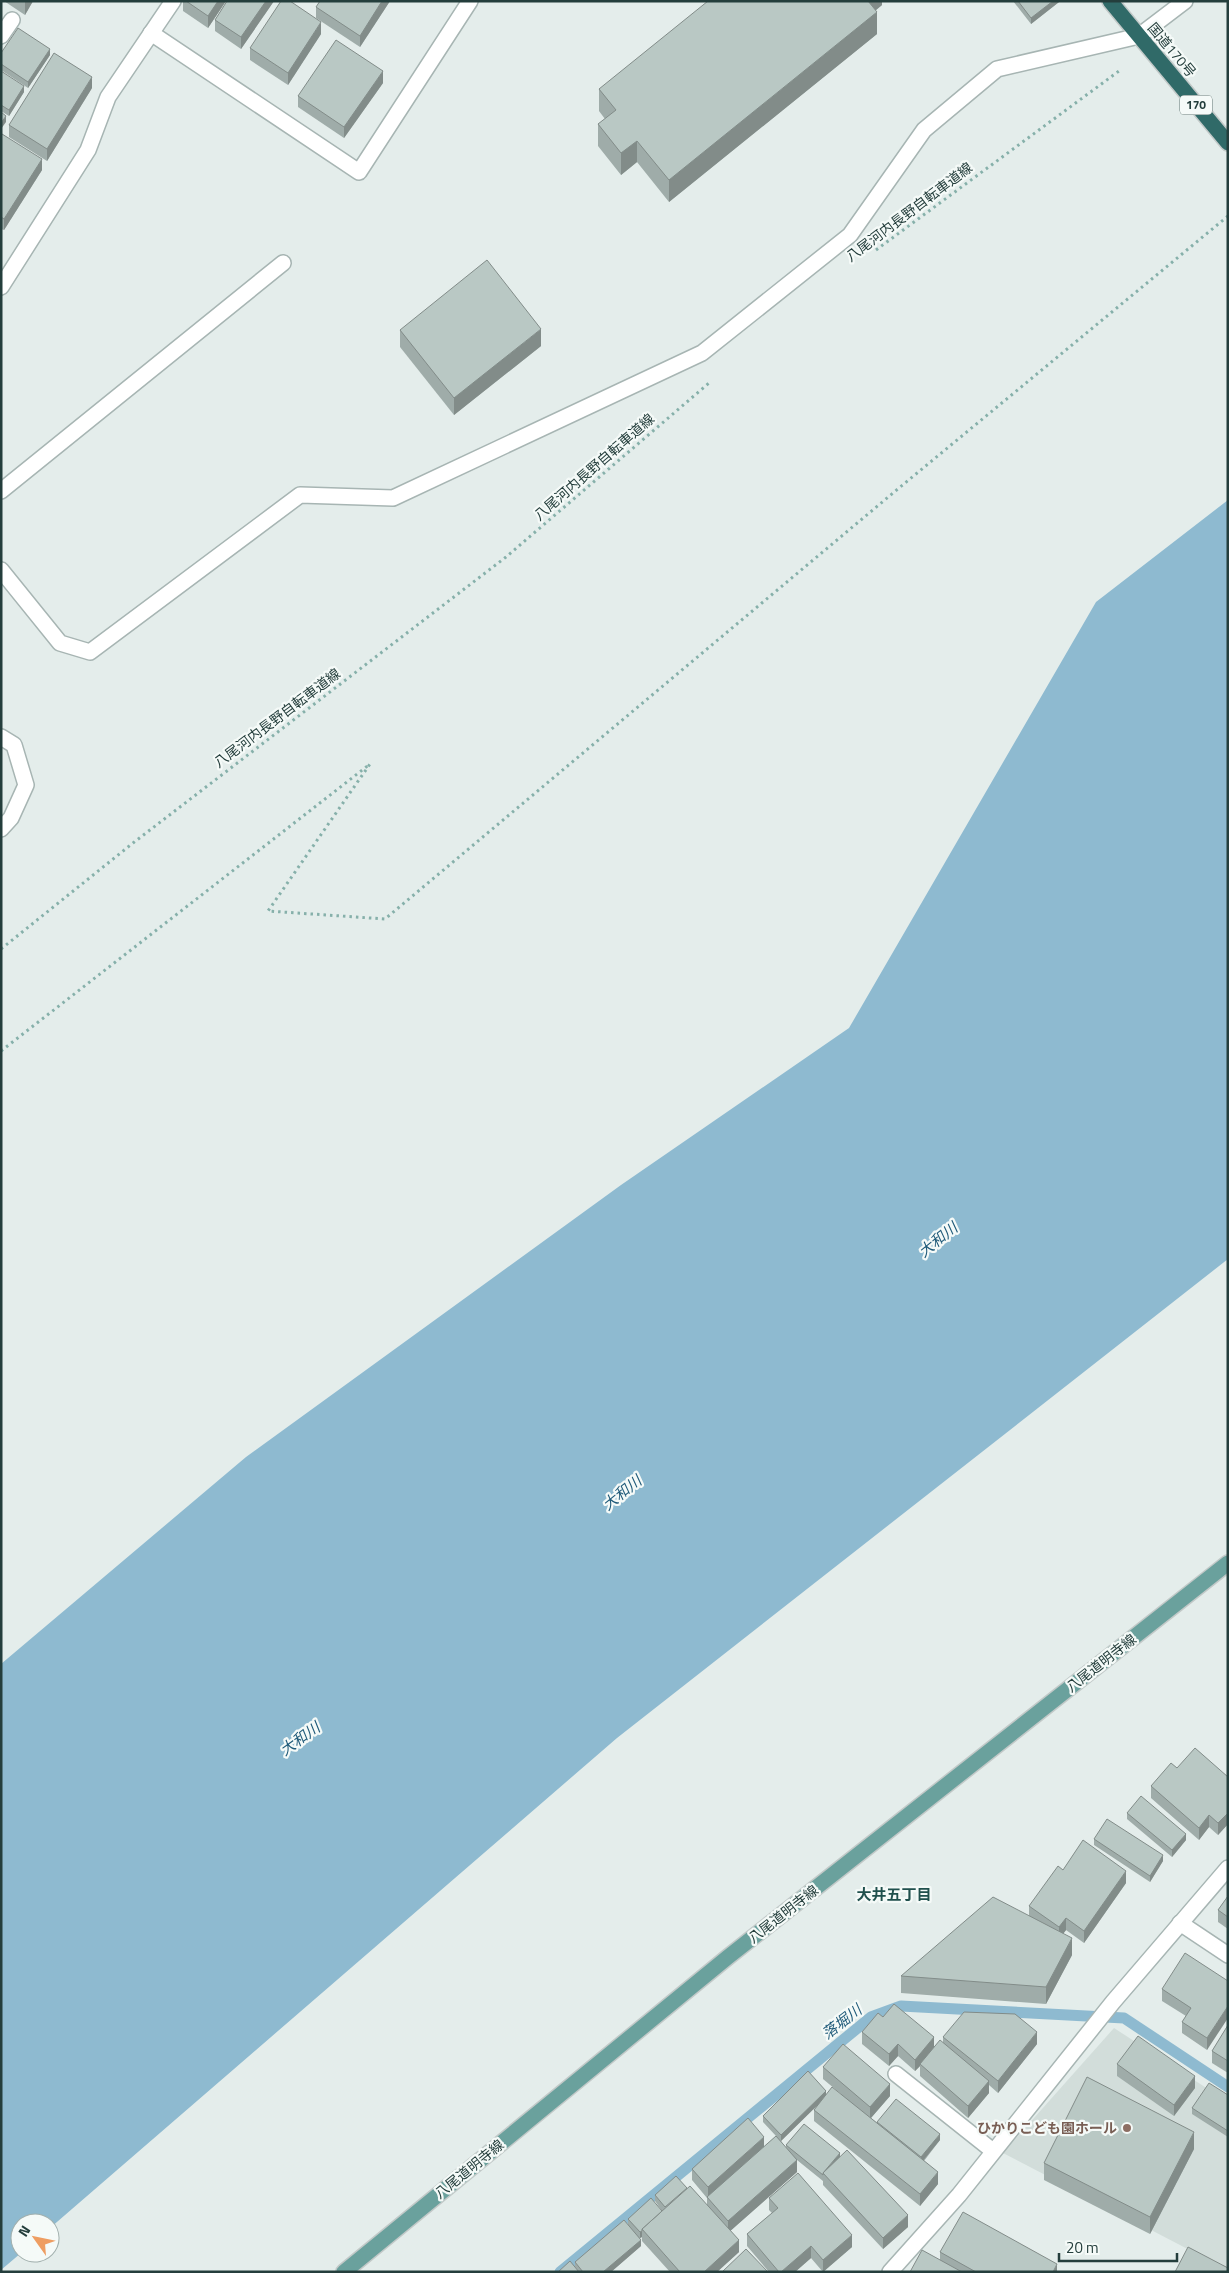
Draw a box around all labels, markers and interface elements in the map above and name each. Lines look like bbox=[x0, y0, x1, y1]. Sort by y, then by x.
street label: 国道170号 bbox=[1143, 18, 1201, 82]
road number: 170 bbox=[1180, 96, 1212, 114]
street label: 八尾河内長野自転車道線 bbox=[841, 157, 977, 266]
street label: 八尾河内長野自転車道線 bbox=[529, 408, 659, 525]
street label: 八尾河内長野自転車道線 bbox=[209, 663, 345, 772]
water label: 大和川 bbox=[913, 1215, 964, 1263]
water label: 大和川 bbox=[597, 1468, 648, 1516]
street label: 八尾道明寺線 bbox=[1061, 1628, 1140, 1697]
water label: 大和川 bbox=[275, 1715, 326, 1761]
street label: 八尾道明寺線 bbox=[743, 1879, 822, 1948]
district label: 大井五丁目 bbox=[856, 1883, 932, 1906]
water label: 落堀川 bbox=[817, 1997, 868, 2045]
place label: ひかりこども園ホール bbox=[977, 2117, 1117, 2138]
marker: ひかりこども園ホール bbox=[1121, 2122, 1133, 2134]
street label: 八尾道明寺線 bbox=[429, 2134, 508, 2203]
north arrow bbox=[10, 2213, 60, 2263]
text: N bbox=[12, 2221, 35, 2240]
scale bar bbox=[1059, 2230, 1176, 2262]
text: 20 m bbox=[1066, 2236, 1099, 2259]

